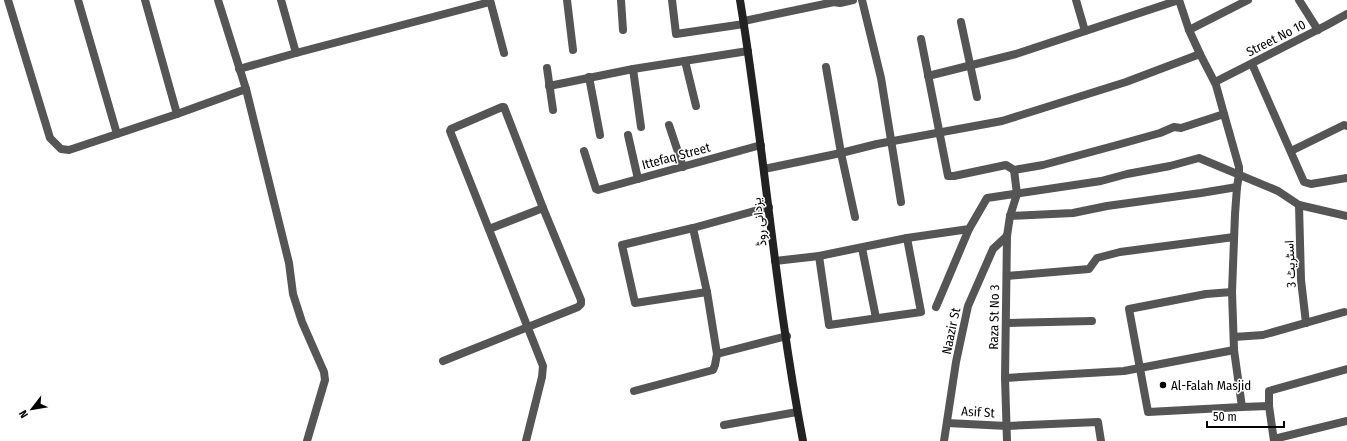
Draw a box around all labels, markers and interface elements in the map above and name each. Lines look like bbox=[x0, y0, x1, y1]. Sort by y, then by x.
street label: Street No 10 bbox=[1244, 17, 1308, 59]
street label: Ittefaq Street bbox=[640, 139, 713, 172]
street label: یزدانی روڈ bbox=[749, 197, 770, 247]
street label: اسٹریٹ 3 bbox=[1281, 240, 1300, 288]
street label: Raza St No 3 bbox=[986, 284, 1002, 350]
street label: Naazir St bbox=[939, 306, 963, 356]
place label: Al-Falah Masjid bbox=[1171, 378, 1251, 393]
marker: Al-Falah Masjid bbox=[1158, 380, 1168, 390]
north arrow bbox=[12, 389, 52, 429]
scale bar bbox=[1207, 403, 1284, 429]
street label: Asif St bbox=[961, 404, 996, 420]
text: N bbox=[17, 408, 31, 420]
text: 50 m bbox=[1213, 410, 1237, 424]

